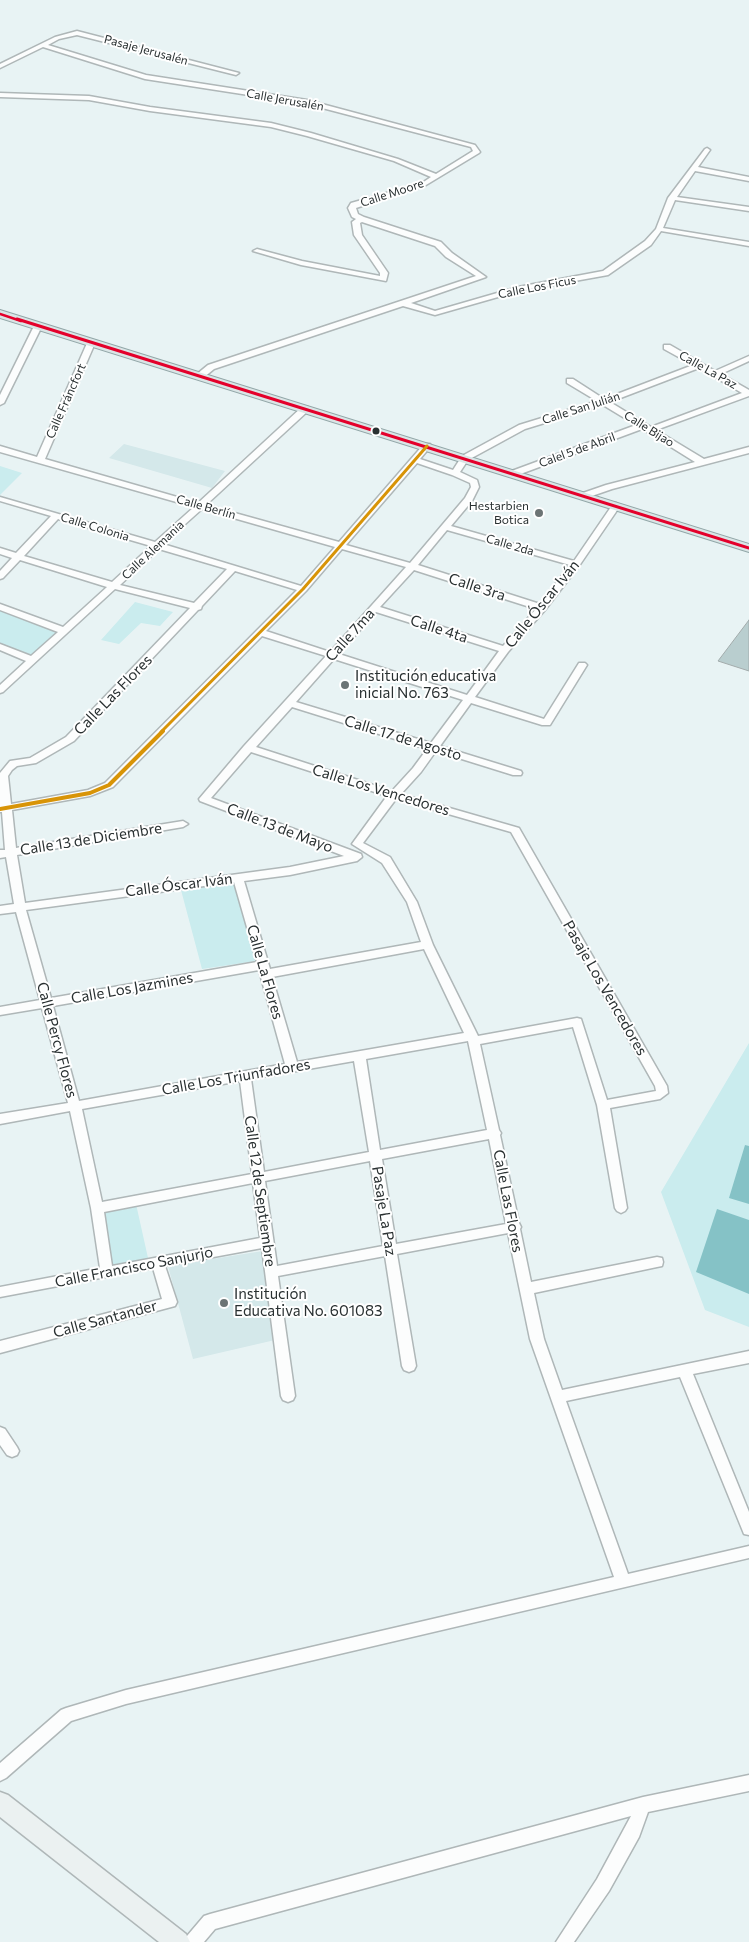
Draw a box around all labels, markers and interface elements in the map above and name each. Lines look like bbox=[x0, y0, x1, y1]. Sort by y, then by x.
street label: Pasaje Jerusalén bbox=[102, 32, 190, 68]
street label: Calle Jerusalén bbox=[245, 86, 325, 114]
street label: Calle Moore bbox=[358, 176, 426, 210]
street label: Calle Los Ficus bbox=[497, 272, 577, 302]
street label: Calle La Paz bbox=[676, 348, 740, 392]
street label: Calle Fráncfort bbox=[43, 361, 89, 441]
street label: Calle San Julián bbox=[540, 389, 622, 427]
street label: Calle Bijao bbox=[621, 408, 677, 450]
unlabelled marker bbox=[371, 426, 381, 436]
street label: Calel 5 de Abril bbox=[537, 430, 617, 470]
street label: Calle Berlín bbox=[175, 492, 237, 522]
place label: Hestarbien Botica bbox=[469, 499, 529, 527]
marker: Hestarbien Botica bbox=[533, 507, 545, 519]
street label: Calle Colonia bbox=[59, 510, 131, 544]
street label: Calle Alemania bbox=[119, 518, 187, 582]
street label: Calle 2da bbox=[484, 531, 536, 559]
street label: Calle Óscar Iván bbox=[501, 556, 583, 652]
street label: Calle 3ra bbox=[446, 569, 508, 605]
street label: Calle 7ma bbox=[322, 605, 378, 665]
street label: Calle 4ta bbox=[408, 611, 470, 647]
street label: Calle Las Flores bbox=[70, 651, 156, 739]
place label: Institución educativa inicial No. 763 bbox=[355, 667, 496, 702]
marker: Institución educativa inicial No. 763 bbox=[339, 679, 351, 691]
street label: Calle 17 de Agosto bbox=[342, 712, 464, 764]
street label: Calle Los Vencedores bbox=[310, 761, 452, 819]
street label: Calle 13 de Mayo bbox=[224, 800, 336, 856]
street label: Calle 13 de Diciembre bbox=[19, 819, 163, 859]
street label: Calle Óscar Iván bbox=[124, 869, 234, 901]
street label: Pasaje Los Vencedores bbox=[559, 917, 651, 1059]
street label: Calle La Flores bbox=[243, 923, 287, 1021]
street label: Calle Los Jazmines bbox=[70, 968, 194, 1008]
street label: Calle Percy Flores bbox=[33, 980, 81, 1100]
street label: Calle Los Triunfadores bbox=[160, 1055, 312, 1099]
street label: Calle 12 de Septiembre bbox=[240, 1114, 280, 1268]
street label: Calle Las Flores bbox=[489, 1148, 527, 1254]
street label: Pasaje La Paz bbox=[368, 1165, 400, 1257]
street label: Calle Francisco Sanjurjo bbox=[53, 1243, 215, 1291]
place label: Institución Educativa No. 601083 bbox=[234, 1285, 383, 1320]
street label: Calle Santander bbox=[51, 1296, 159, 1342]
marker: Institución Educativa No. 601083 bbox=[218, 1297, 230, 1309]

